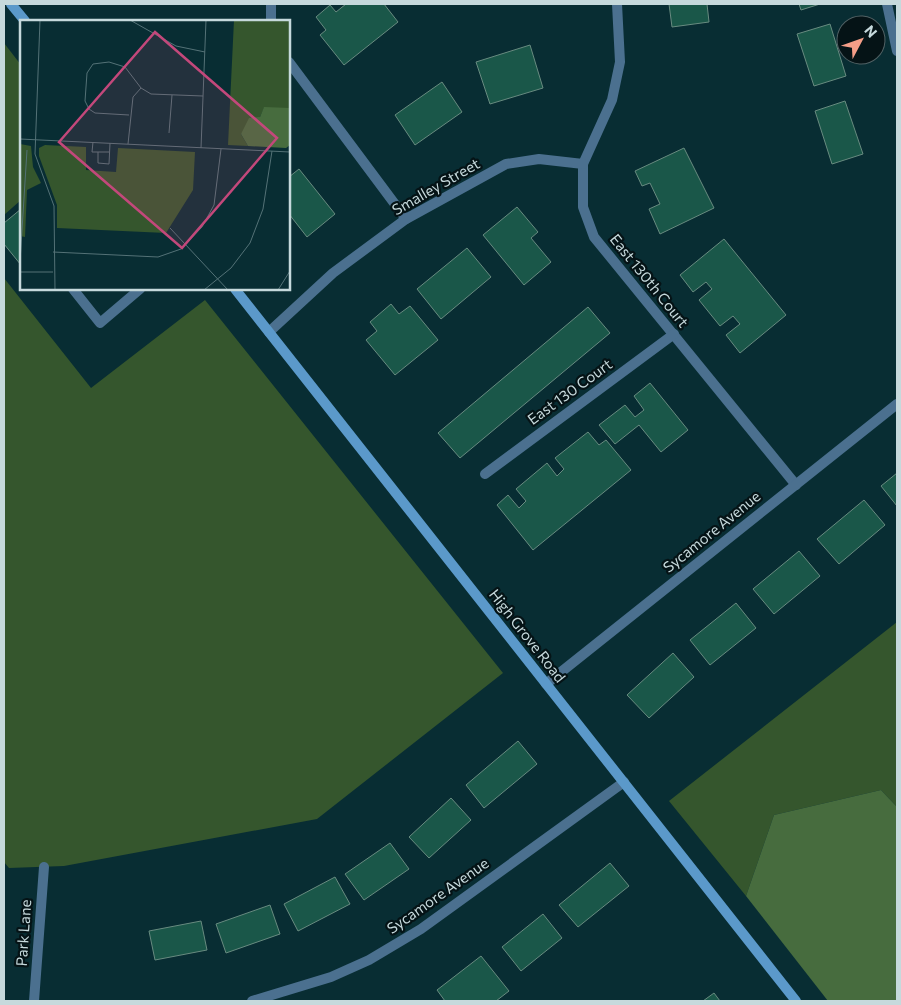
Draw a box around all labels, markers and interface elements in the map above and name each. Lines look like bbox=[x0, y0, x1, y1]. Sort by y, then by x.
north arrow bbox=[836, 15, 886, 65]
inset map bbox=[20, 20, 290, 290]
text: N bbox=[861, 22, 881, 41]
street label: Smalley Street bbox=[389, 154, 482, 218]
street label: East 130th Court bbox=[607, 230, 693, 331]
street label: East 130 Court bbox=[524, 355, 615, 428]
street label: Sycamore Avenue bbox=[659, 486, 764, 576]
street label: High Grove Road bbox=[486, 585, 570, 686]
street label: Sycamore Avenue bbox=[383, 853, 492, 937]
street label: Park Lane bbox=[12, 899, 34, 967]

